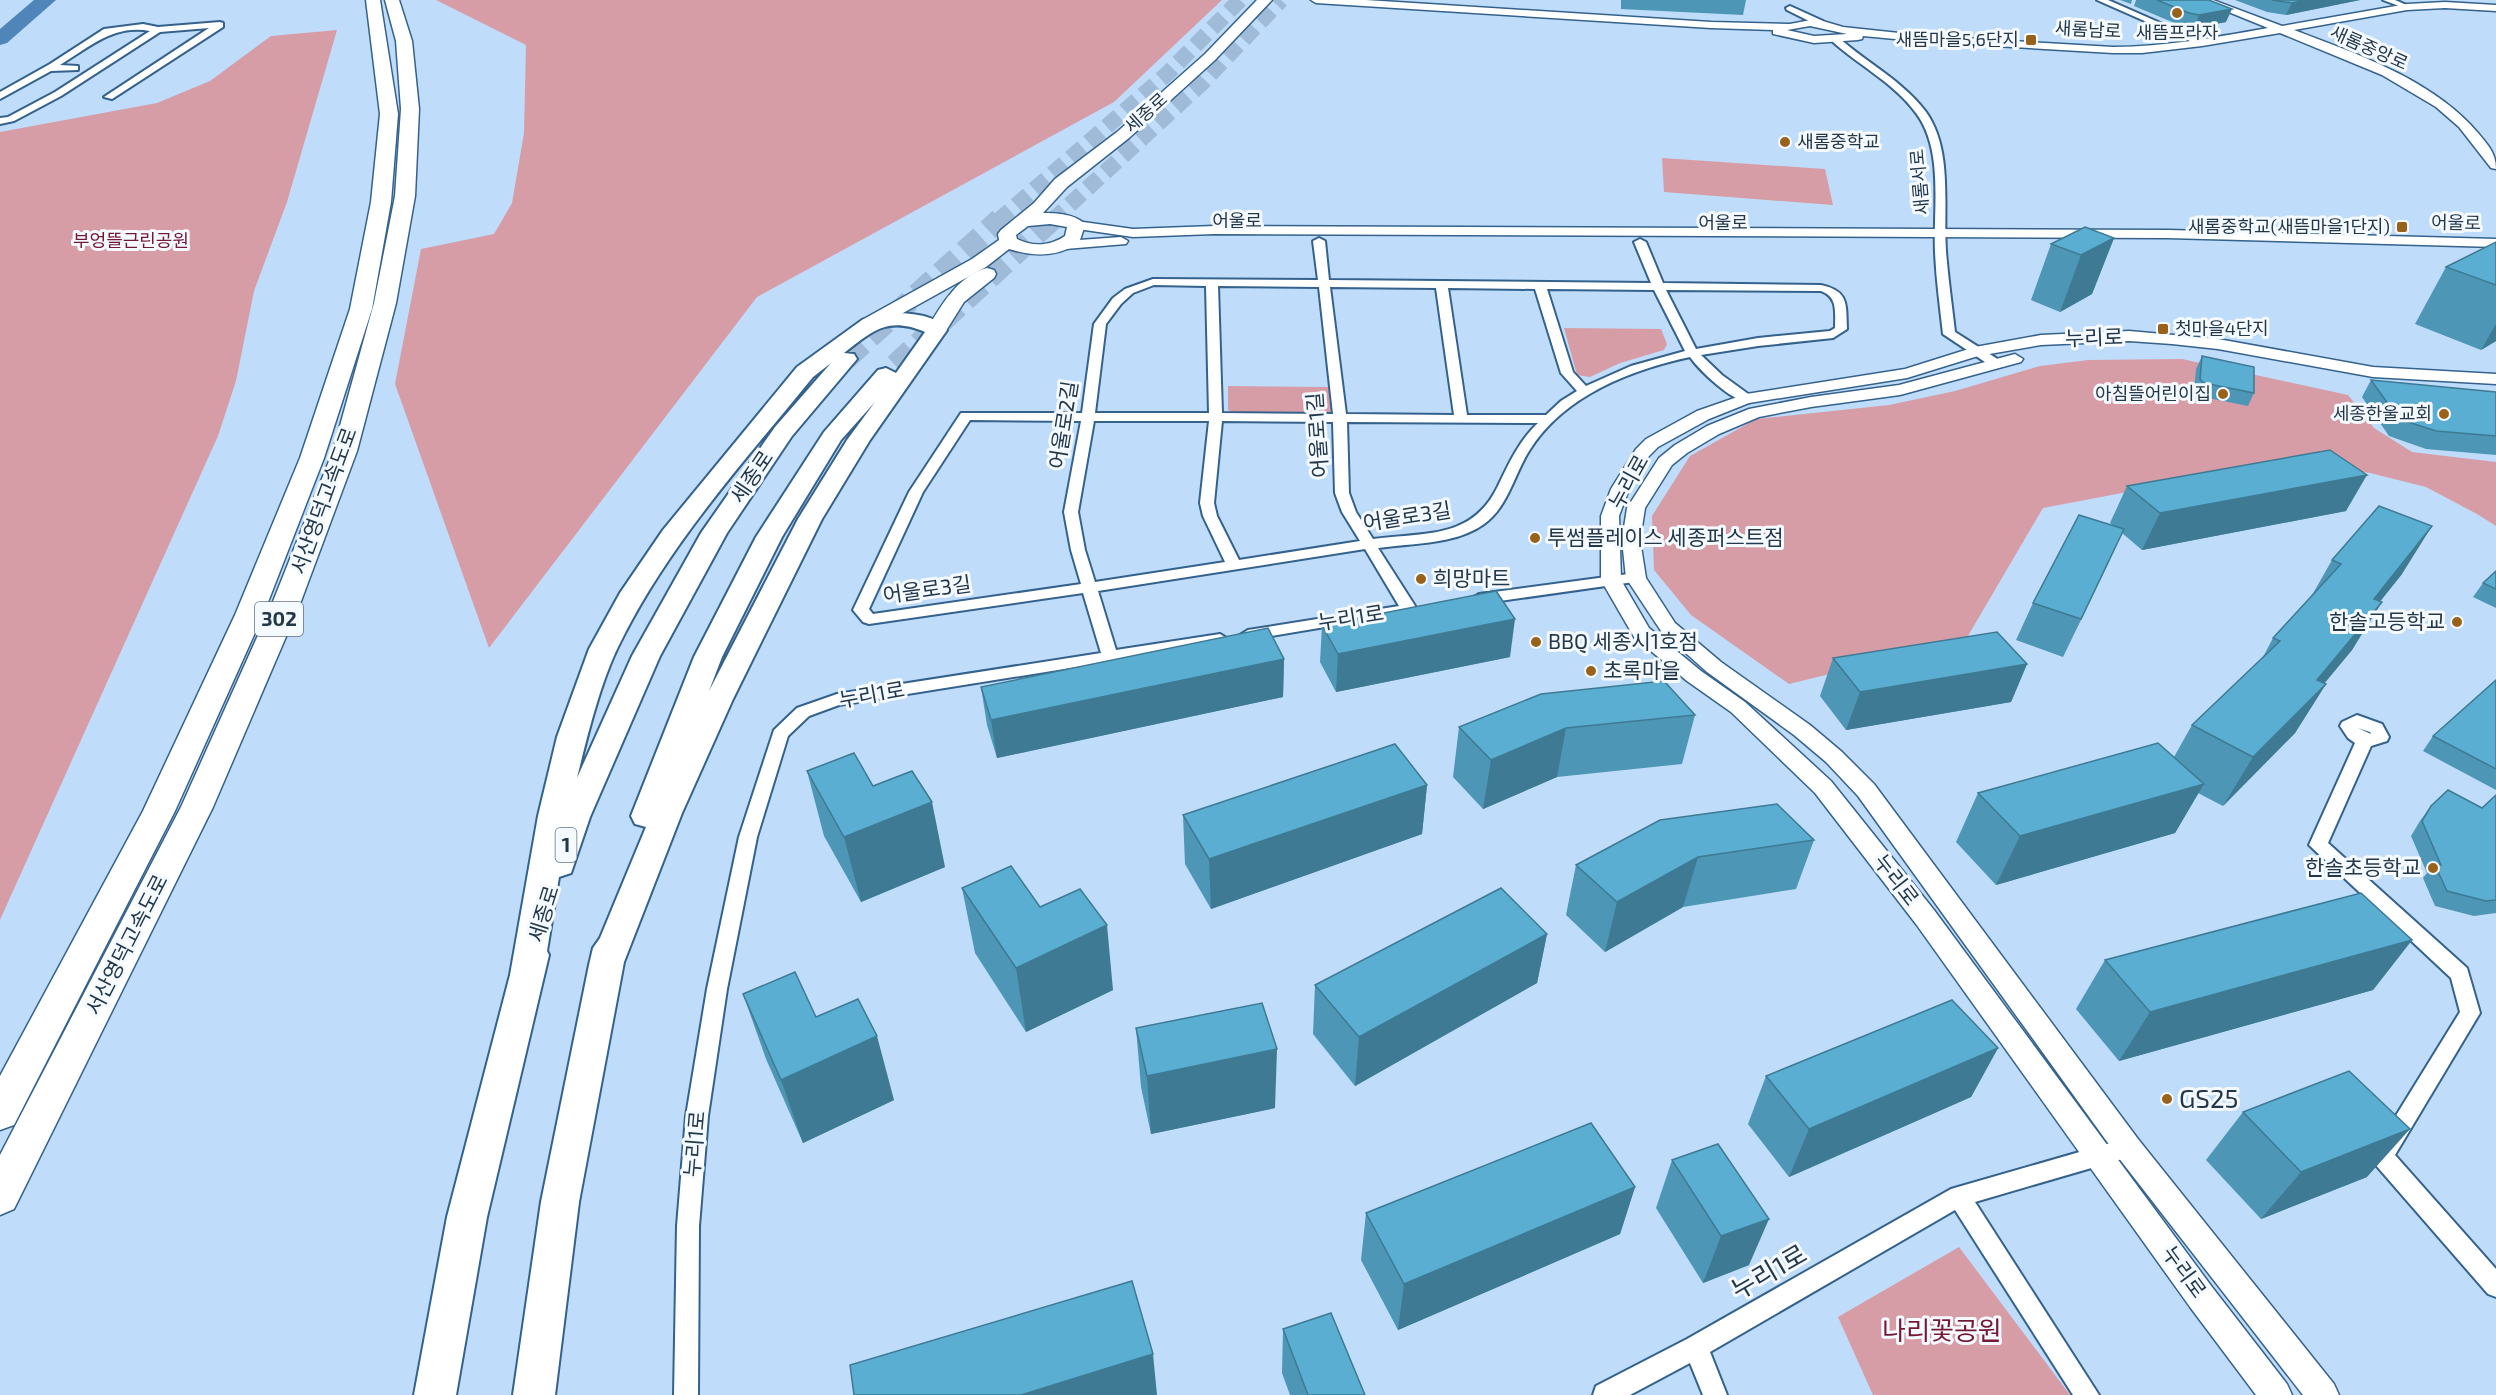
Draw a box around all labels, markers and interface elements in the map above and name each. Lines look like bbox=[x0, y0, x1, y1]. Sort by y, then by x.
marker: 새뜸프라자 bbox=[2170, 6, 2184, 20]
street label: 새롬남로 bbox=[2054, 16, 2122, 42]
street label: 새롬중앙로 bbox=[2327, 20, 2412, 74]
place label: 새뜸프라자 bbox=[2136, 21, 2219, 43]
place label: 새뜸마을5,6단지 bbox=[1896, 28, 2019, 50]
marker: 새뜸마을5,6단지 bbox=[2024, 33, 2038, 47]
street label: 세종로 bbox=[1120, 87, 1171, 137]
place label: 새롬중학교 bbox=[1797, 130, 1880, 152]
marker: 새롬중학교 bbox=[1778, 135, 1792, 149]
street label: 새롬서로 bbox=[1905, 148, 1933, 216]
street label: 어울로 bbox=[1212, 209, 1262, 231]
street label: 어울로 bbox=[1698, 211, 1748, 233]
street label: 어울로 bbox=[2431, 211, 2481, 233]
place label: 새롬중학교(새뜸마을1단지) bbox=[2188, 215, 2390, 237]
marker: 새롬중학교(새뜸마을1단지) bbox=[2395, 220, 2409, 234]
park label: 부엉뜰근린공원 bbox=[73, 229, 189, 251]
place label: 첫마을4단지 bbox=[2175, 317, 2269, 339]
marker: 첫마을4단지 bbox=[2156, 322, 2170, 336]
street label: 누리로 bbox=[2065, 323, 2123, 350]
street label: 어울로2길 bbox=[1043, 379, 1082, 471]
place label: 아침뜰어린이집 bbox=[2095, 382, 2211, 404]
marker: 아침뜰어린이집 bbox=[2216, 387, 2230, 401]
street label: 어울로1길 bbox=[1301, 392, 1332, 479]
place label: 세종한울교회 bbox=[2333, 402, 2432, 424]
marker: 세종한울교회 bbox=[2437, 407, 2451, 421]
street label: 서산영덕고속도로 bbox=[284, 424, 361, 577]
street label: 세종로 bbox=[724, 445, 777, 507]
street label: 누리로 bbox=[1603, 450, 1653, 513]
street label: 어울로3길 bbox=[1361, 496, 1453, 535]
place label: 투썸플레이스 세종퍼스트점 bbox=[1547, 524, 1784, 549]
marker: 투썸플레이스 세종퍼스트점 bbox=[1528, 531, 1542, 545]
place label: 희망마트 bbox=[1433, 565, 1510, 590]
street label: 어울로3길 bbox=[881, 570, 973, 607]
marker: 희망마트 bbox=[1414, 572, 1428, 586]
street label: 누리1로 bbox=[1316, 599, 1385, 634]
road number: 302 bbox=[255, 602, 303, 636]
place label: 한솔고등학교 bbox=[2329, 608, 2445, 633]
marker: 한솔고등학교 bbox=[2450, 615, 2464, 629]
place label: BBQ 세종시1호점 bbox=[1548, 628, 1698, 654]
marker: BBQ 세종시1호점 bbox=[1529, 635, 1543, 649]
place label: 초록마을 bbox=[1603, 657, 1680, 682]
marker: 초록마을 bbox=[1584, 664, 1598, 678]
street label: 누리1로 bbox=[837, 675, 907, 712]
road number: 1 bbox=[556, 828, 576, 862]
street label: 누리로 bbox=[1869, 849, 1925, 910]
place label: 한솔초등학교 bbox=[2305, 854, 2421, 879]
marker: 한솔초등학교 bbox=[2426, 861, 2440, 875]
street label: 서산영덕고속도로 bbox=[79, 870, 172, 1019]
street label: 세종로 bbox=[522, 882, 563, 945]
place label: GS25 bbox=[2179, 1082, 2238, 1113]
marker: GS25 bbox=[2160, 1092, 2174, 1106]
street label: 누리1로 bbox=[678, 1110, 709, 1178]
street label: 누리1로 bbox=[1725, 1237, 1812, 1305]
street label: 누리로 bbox=[2158, 1240, 2212, 1302]
park label: 나리꽃공원 bbox=[1882, 1314, 2002, 1345]

